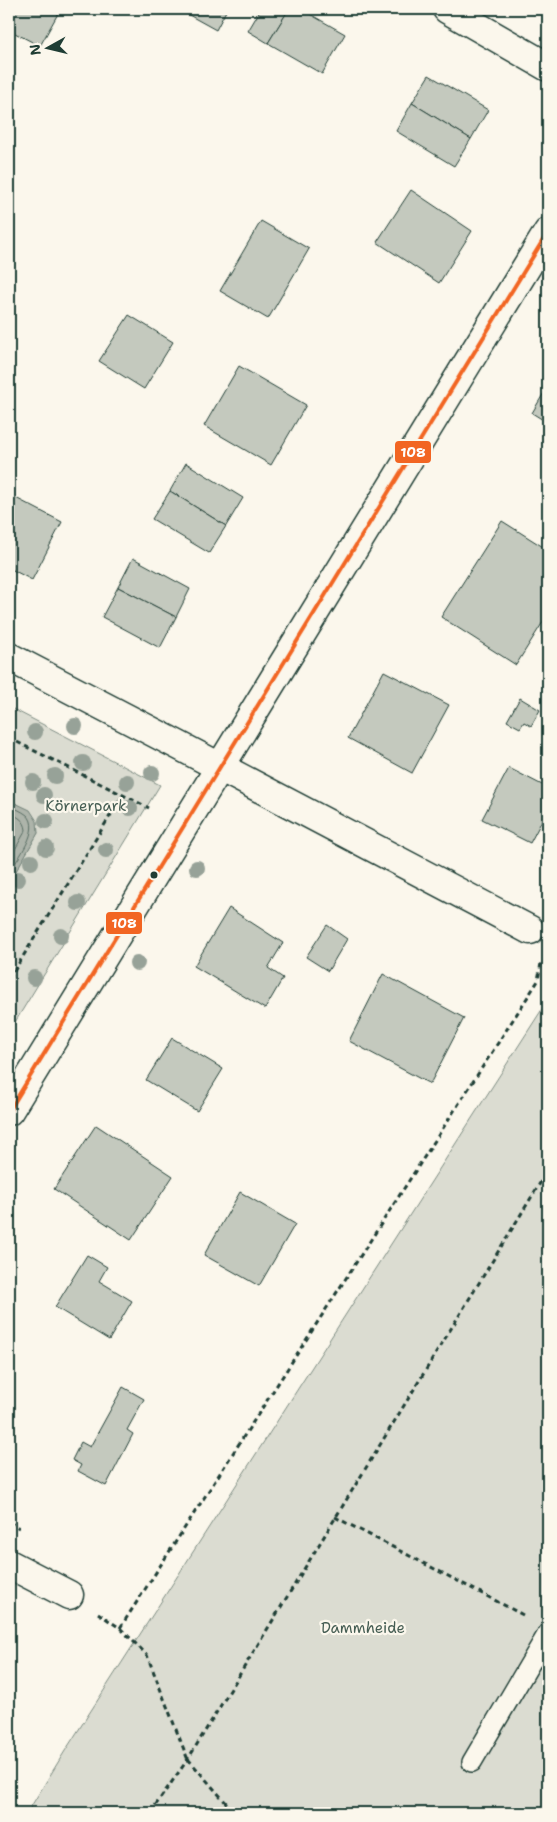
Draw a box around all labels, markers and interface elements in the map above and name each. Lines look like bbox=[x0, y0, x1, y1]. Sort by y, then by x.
north arrow bbox=[22, 22, 72, 72]
text: N bbox=[25, 43, 45, 57]
line badge: 108 bbox=[394, 440, 432, 464]
text: 108 bbox=[400, 443, 426, 461]
park label: Körnerpark bbox=[45, 796, 127, 816]
unlabelled marker bbox=[149, 870, 159, 880]
line badge: 108 bbox=[105, 911, 143, 935]
text: 108 bbox=[111, 914, 137, 932]
park label: Dammheide bbox=[321, 1618, 405, 1638]

